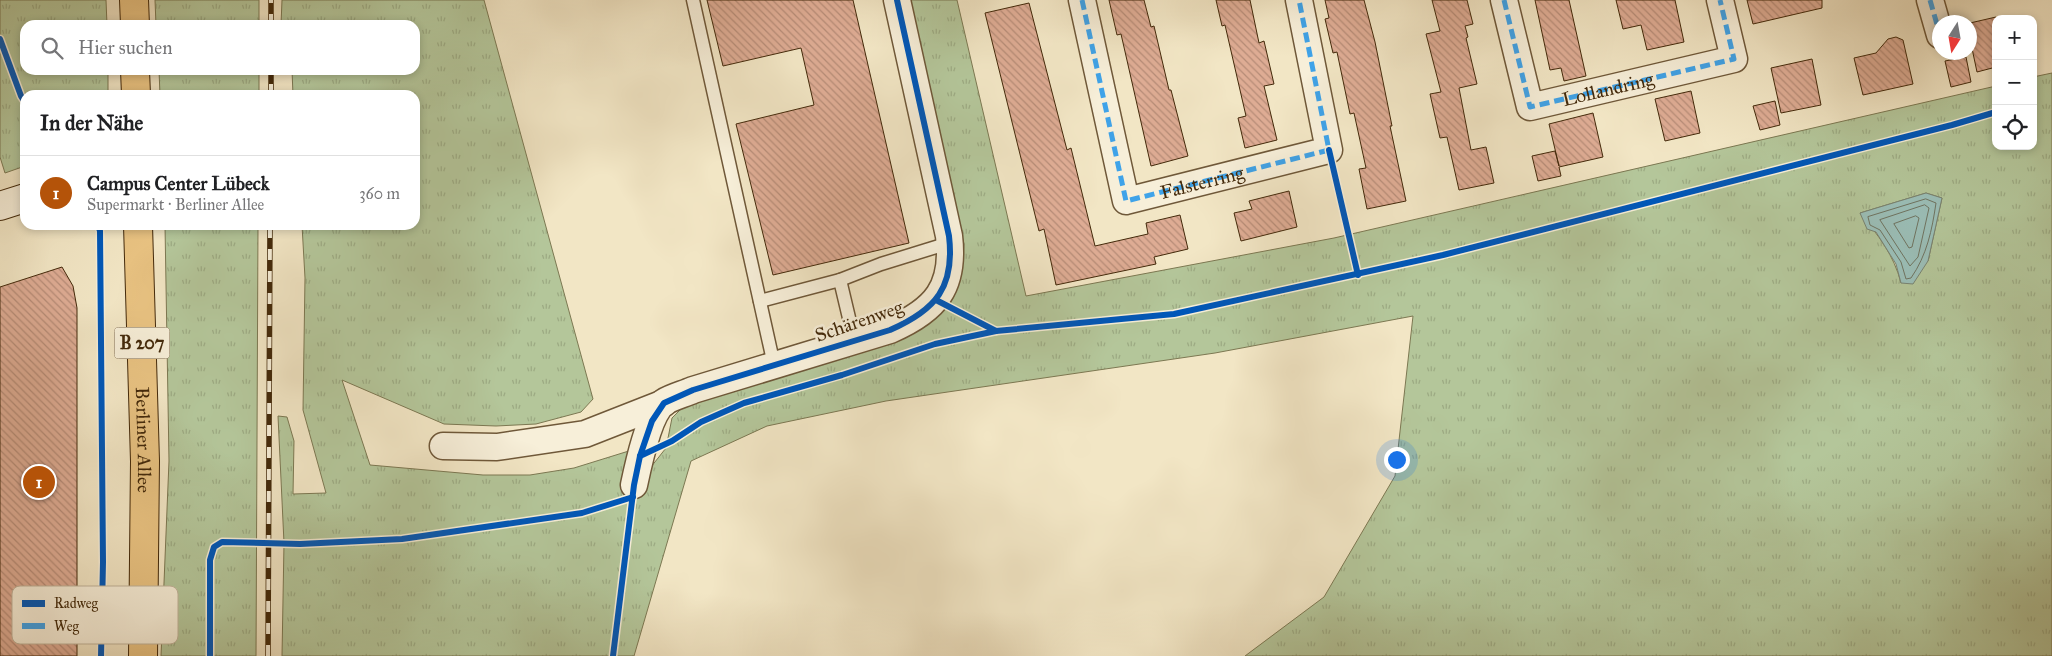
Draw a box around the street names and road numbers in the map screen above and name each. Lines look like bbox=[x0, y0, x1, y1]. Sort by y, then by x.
street label: Lollandring bbox=[1560, 67, 1656, 111]
street label: Falsterring bbox=[1158, 160, 1246, 203]
street label: Schärenweg bbox=[812, 295, 906, 348]
road number: B 207 bbox=[114, 328, 170, 358]
street label: Berliner Allee bbox=[131, 387, 157, 493]

